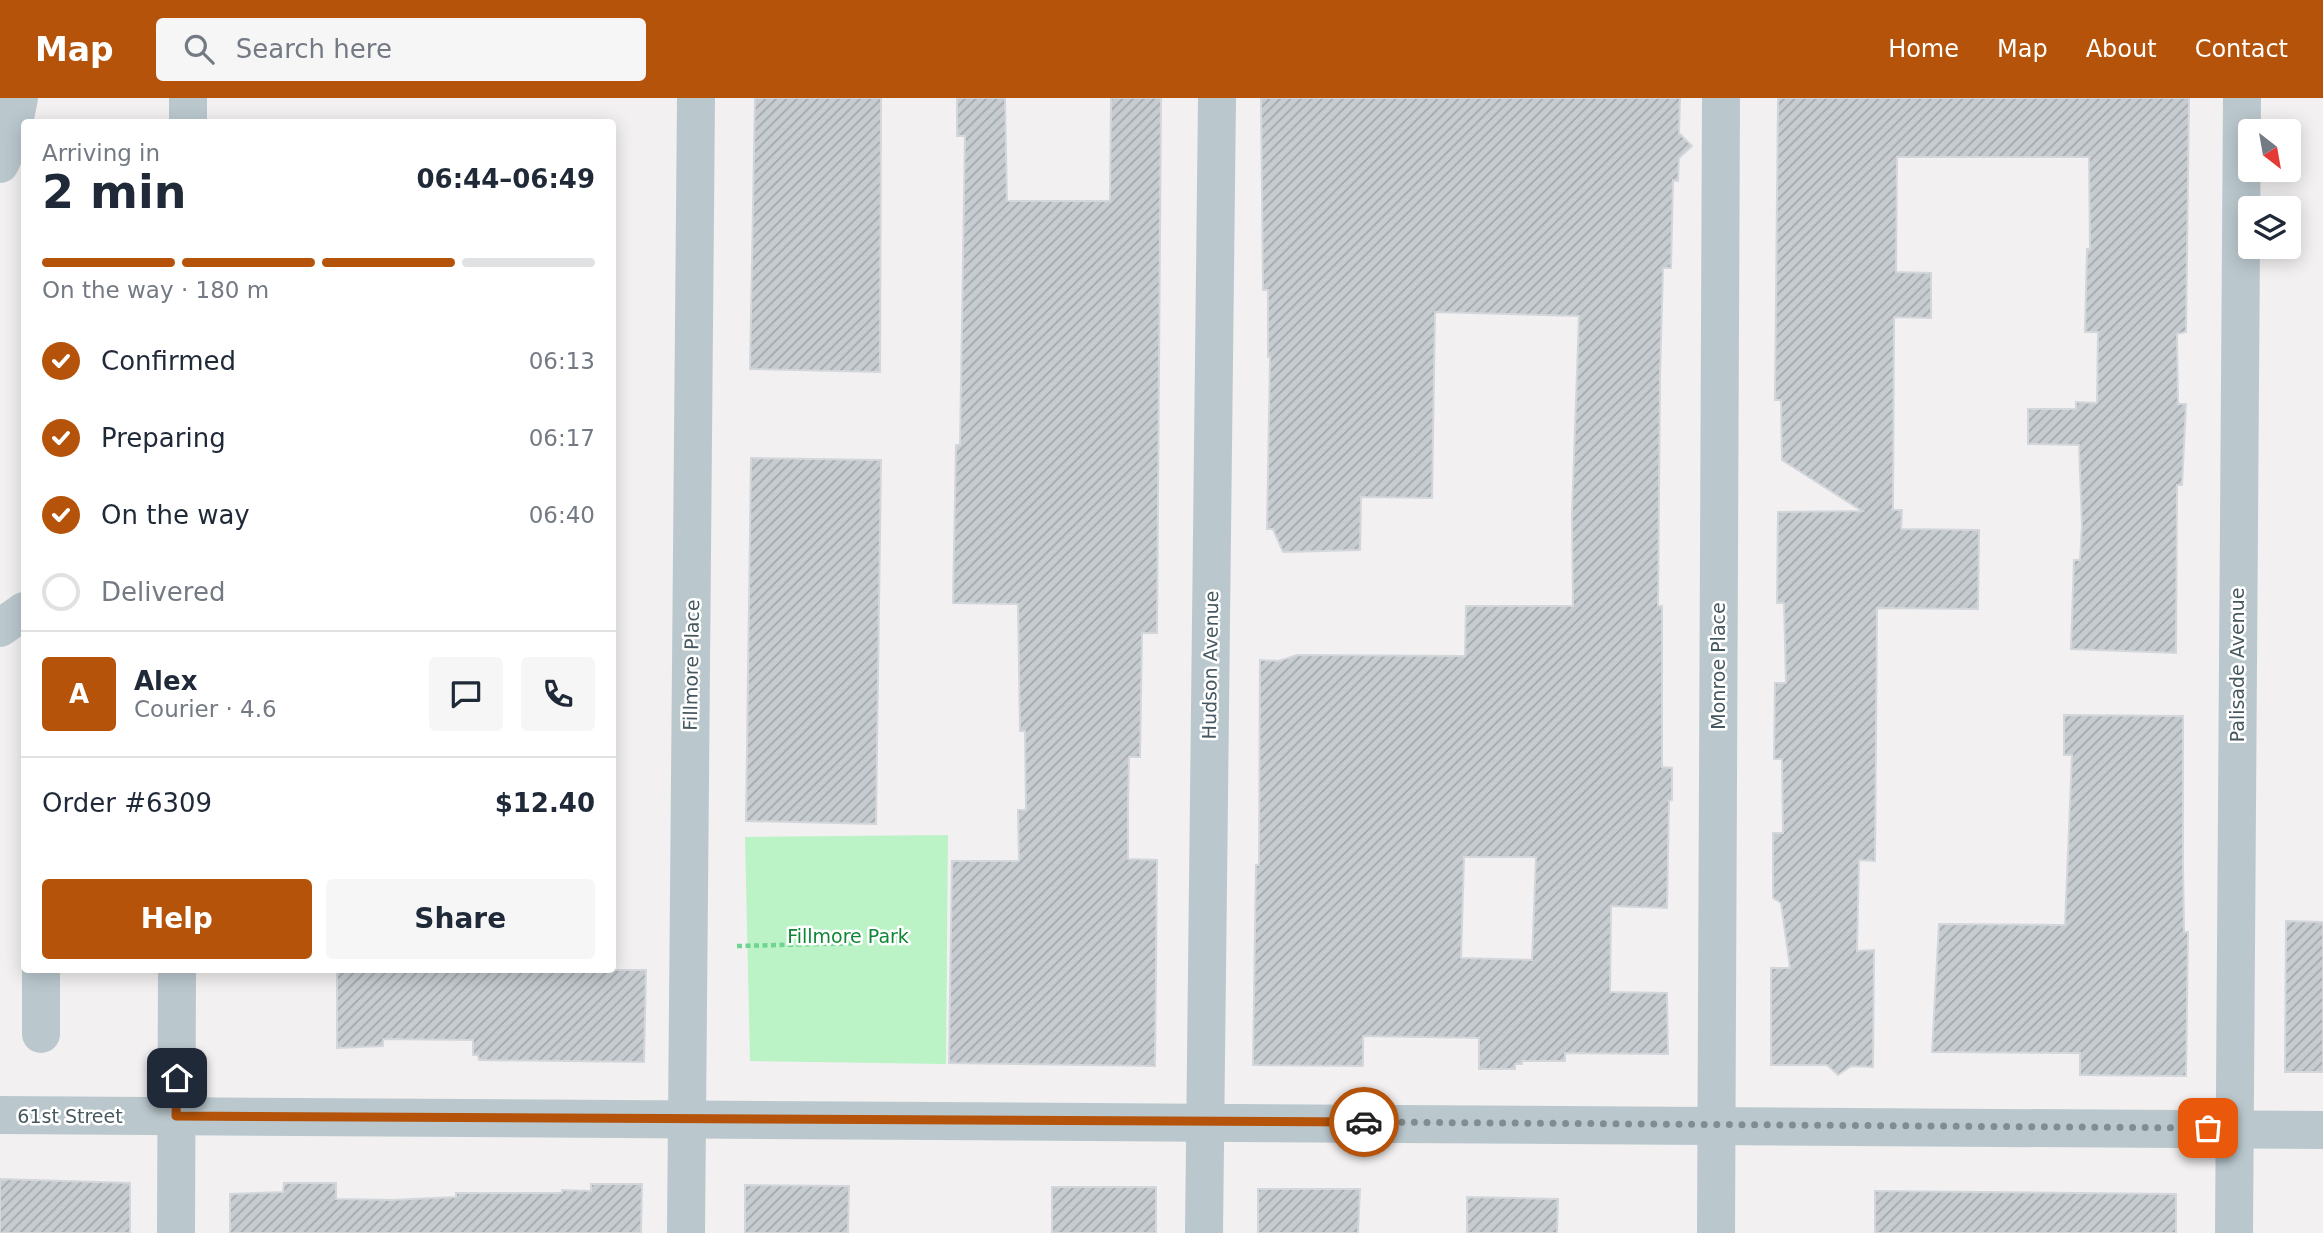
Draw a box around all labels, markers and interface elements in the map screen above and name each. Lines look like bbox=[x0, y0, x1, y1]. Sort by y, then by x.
search box bbox=[156, 18, 646, 81]
text: Map bbox=[35, 30, 114, 69]
icon: search bbox=[180, 30, 218, 68]
text: Search here bbox=[236, 34, 392, 64]
text: Home bbox=[1888, 35, 1959, 63]
text: Map bbox=[1997, 35, 2048, 63]
text: About bbox=[2086, 35, 2157, 63]
text: Contact bbox=[2195, 35, 2288, 63]
north arrow bbox=[2238, 119, 2301, 182]
map controls bbox=[2238, 119, 2301, 259]
text: Arriving in bbox=[42, 140, 160, 166]
text: 06:44–06:49 bbox=[416, 164, 595, 194]
text: 2 min bbox=[42, 165, 186, 219]
button: layers bbox=[2238, 196, 2301, 259]
text: On the way · 180 m bbox=[42, 277, 269, 303]
icon: check bbox=[42, 342, 80, 380]
text: Confirmed bbox=[101, 346, 236, 376]
text: 06:13 bbox=[529, 348, 595, 374]
icon: check bbox=[42, 419, 80, 457]
text: Preparing bbox=[101, 423, 226, 453]
text: 06:17 bbox=[529, 425, 595, 451]
icon: check bbox=[42, 496, 80, 534]
text: On the way bbox=[101, 500, 250, 530]
text: 06:40 bbox=[529, 502, 595, 528]
text: Delivered bbox=[101, 577, 225, 607]
street label: Palisade Avenue bbox=[2226, 588, 2248, 742]
street label: Hudson Avenue bbox=[1198, 591, 1222, 739]
street label: Fillmore Place bbox=[679, 599, 703, 731]
street label: Monroe Place bbox=[1707, 602, 1729, 730]
button: chat bbox=[429, 657, 503, 731]
button: phone bbox=[521, 657, 595, 731]
text: Alex bbox=[134, 666, 197, 696]
text: A bbox=[69, 679, 89, 709]
text: Courier · 4.6 bbox=[134, 696, 277, 722]
text: Order #6309 bbox=[42, 788, 212, 818]
text: $12.40 bbox=[495, 788, 595, 818]
button: Help bbox=[42, 879, 312, 959]
button: Share bbox=[326, 879, 595, 959]
park label: Fillmore Park bbox=[787, 925, 909, 947]
pin bbox=[147, 1048, 207, 1108]
icon: home bbox=[158, 1059, 196, 1097]
courier bbox=[1329, 1087, 1399, 1157]
pin bbox=[2178, 1098, 2238, 1158]
icon: car bbox=[1345, 1103, 1383, 1141]
street label: 61st Street bbox=[17, 1105, 123, 1127]
icon: bag bbox=[2189, 1109, 2227, 1147]

